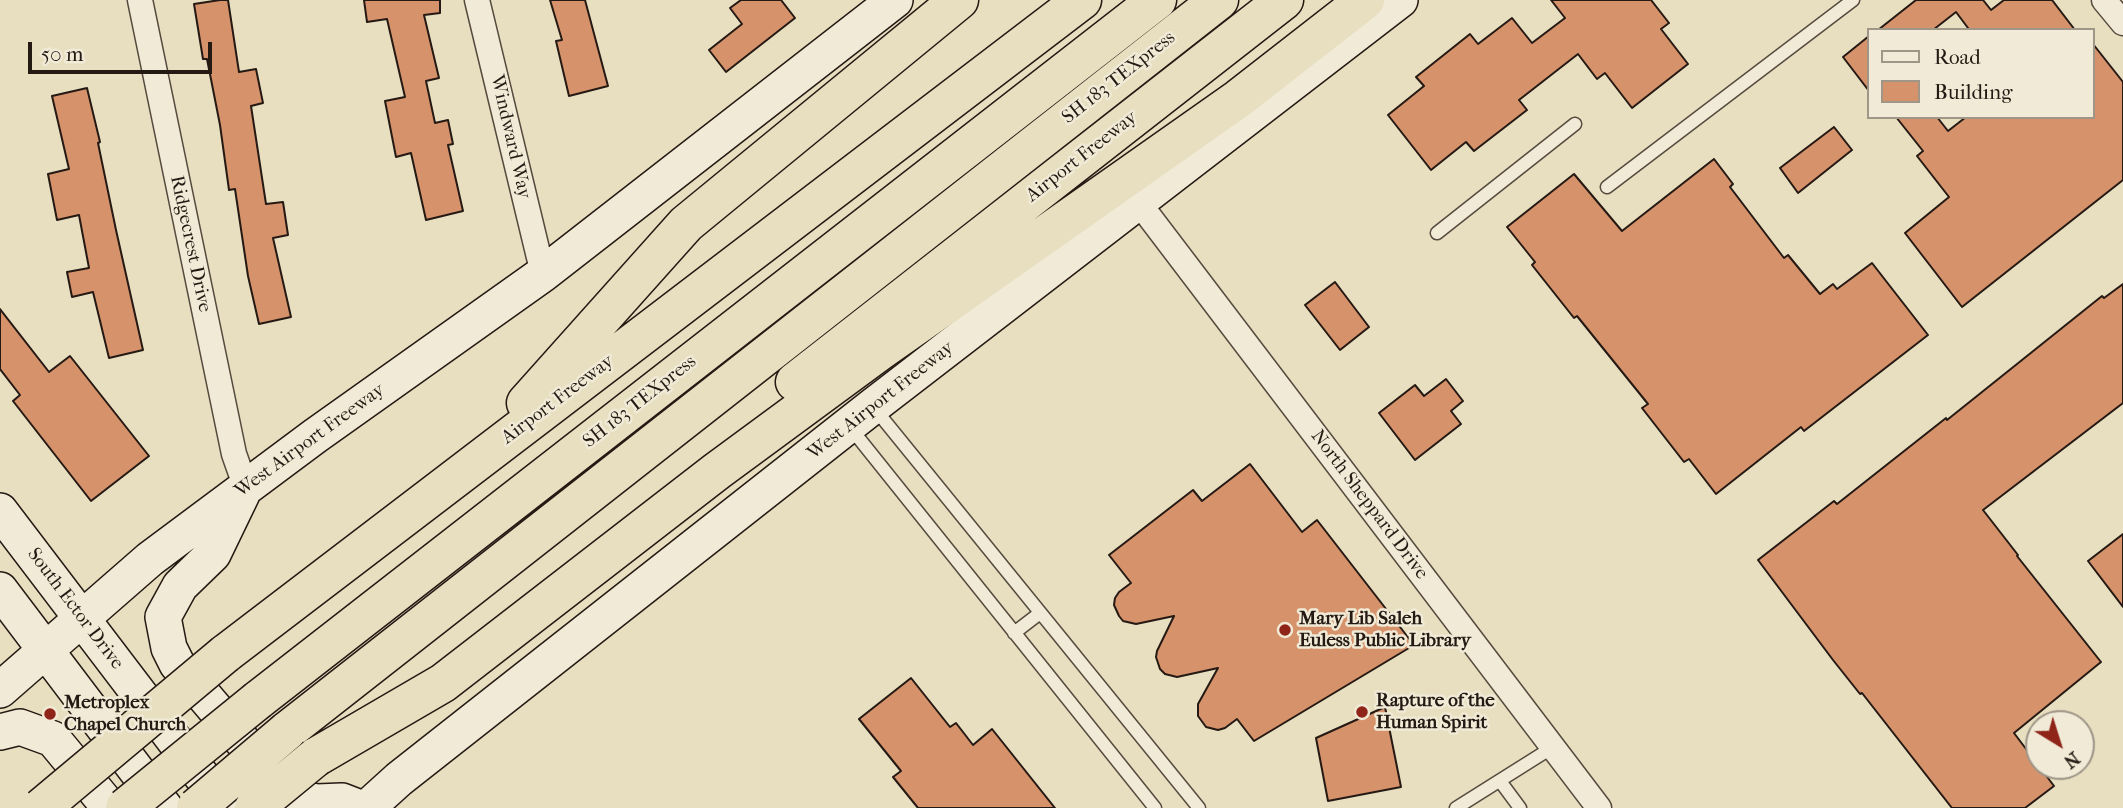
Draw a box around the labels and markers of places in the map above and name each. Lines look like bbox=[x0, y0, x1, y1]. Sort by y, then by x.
place label: Mary Lib Saleh Euless Public Library bbox=[1299, 608, 1471, 652]
marker: Mary Lib Saleh Euless Public Library bbox=[1277, 622, 1293, 638]
place label: Rapture of the Human Spirit bbox=[1376, 690, 1495, 734]
place label: Metroplex Chapel Church bbox=[64, 692, 186, 736]
marker: Rapture of the Human Spirit bbox=[1354, 704, 1370, 720]
marker: Metroplex Chapel Church bbox=[42, 706, 58, 722]

